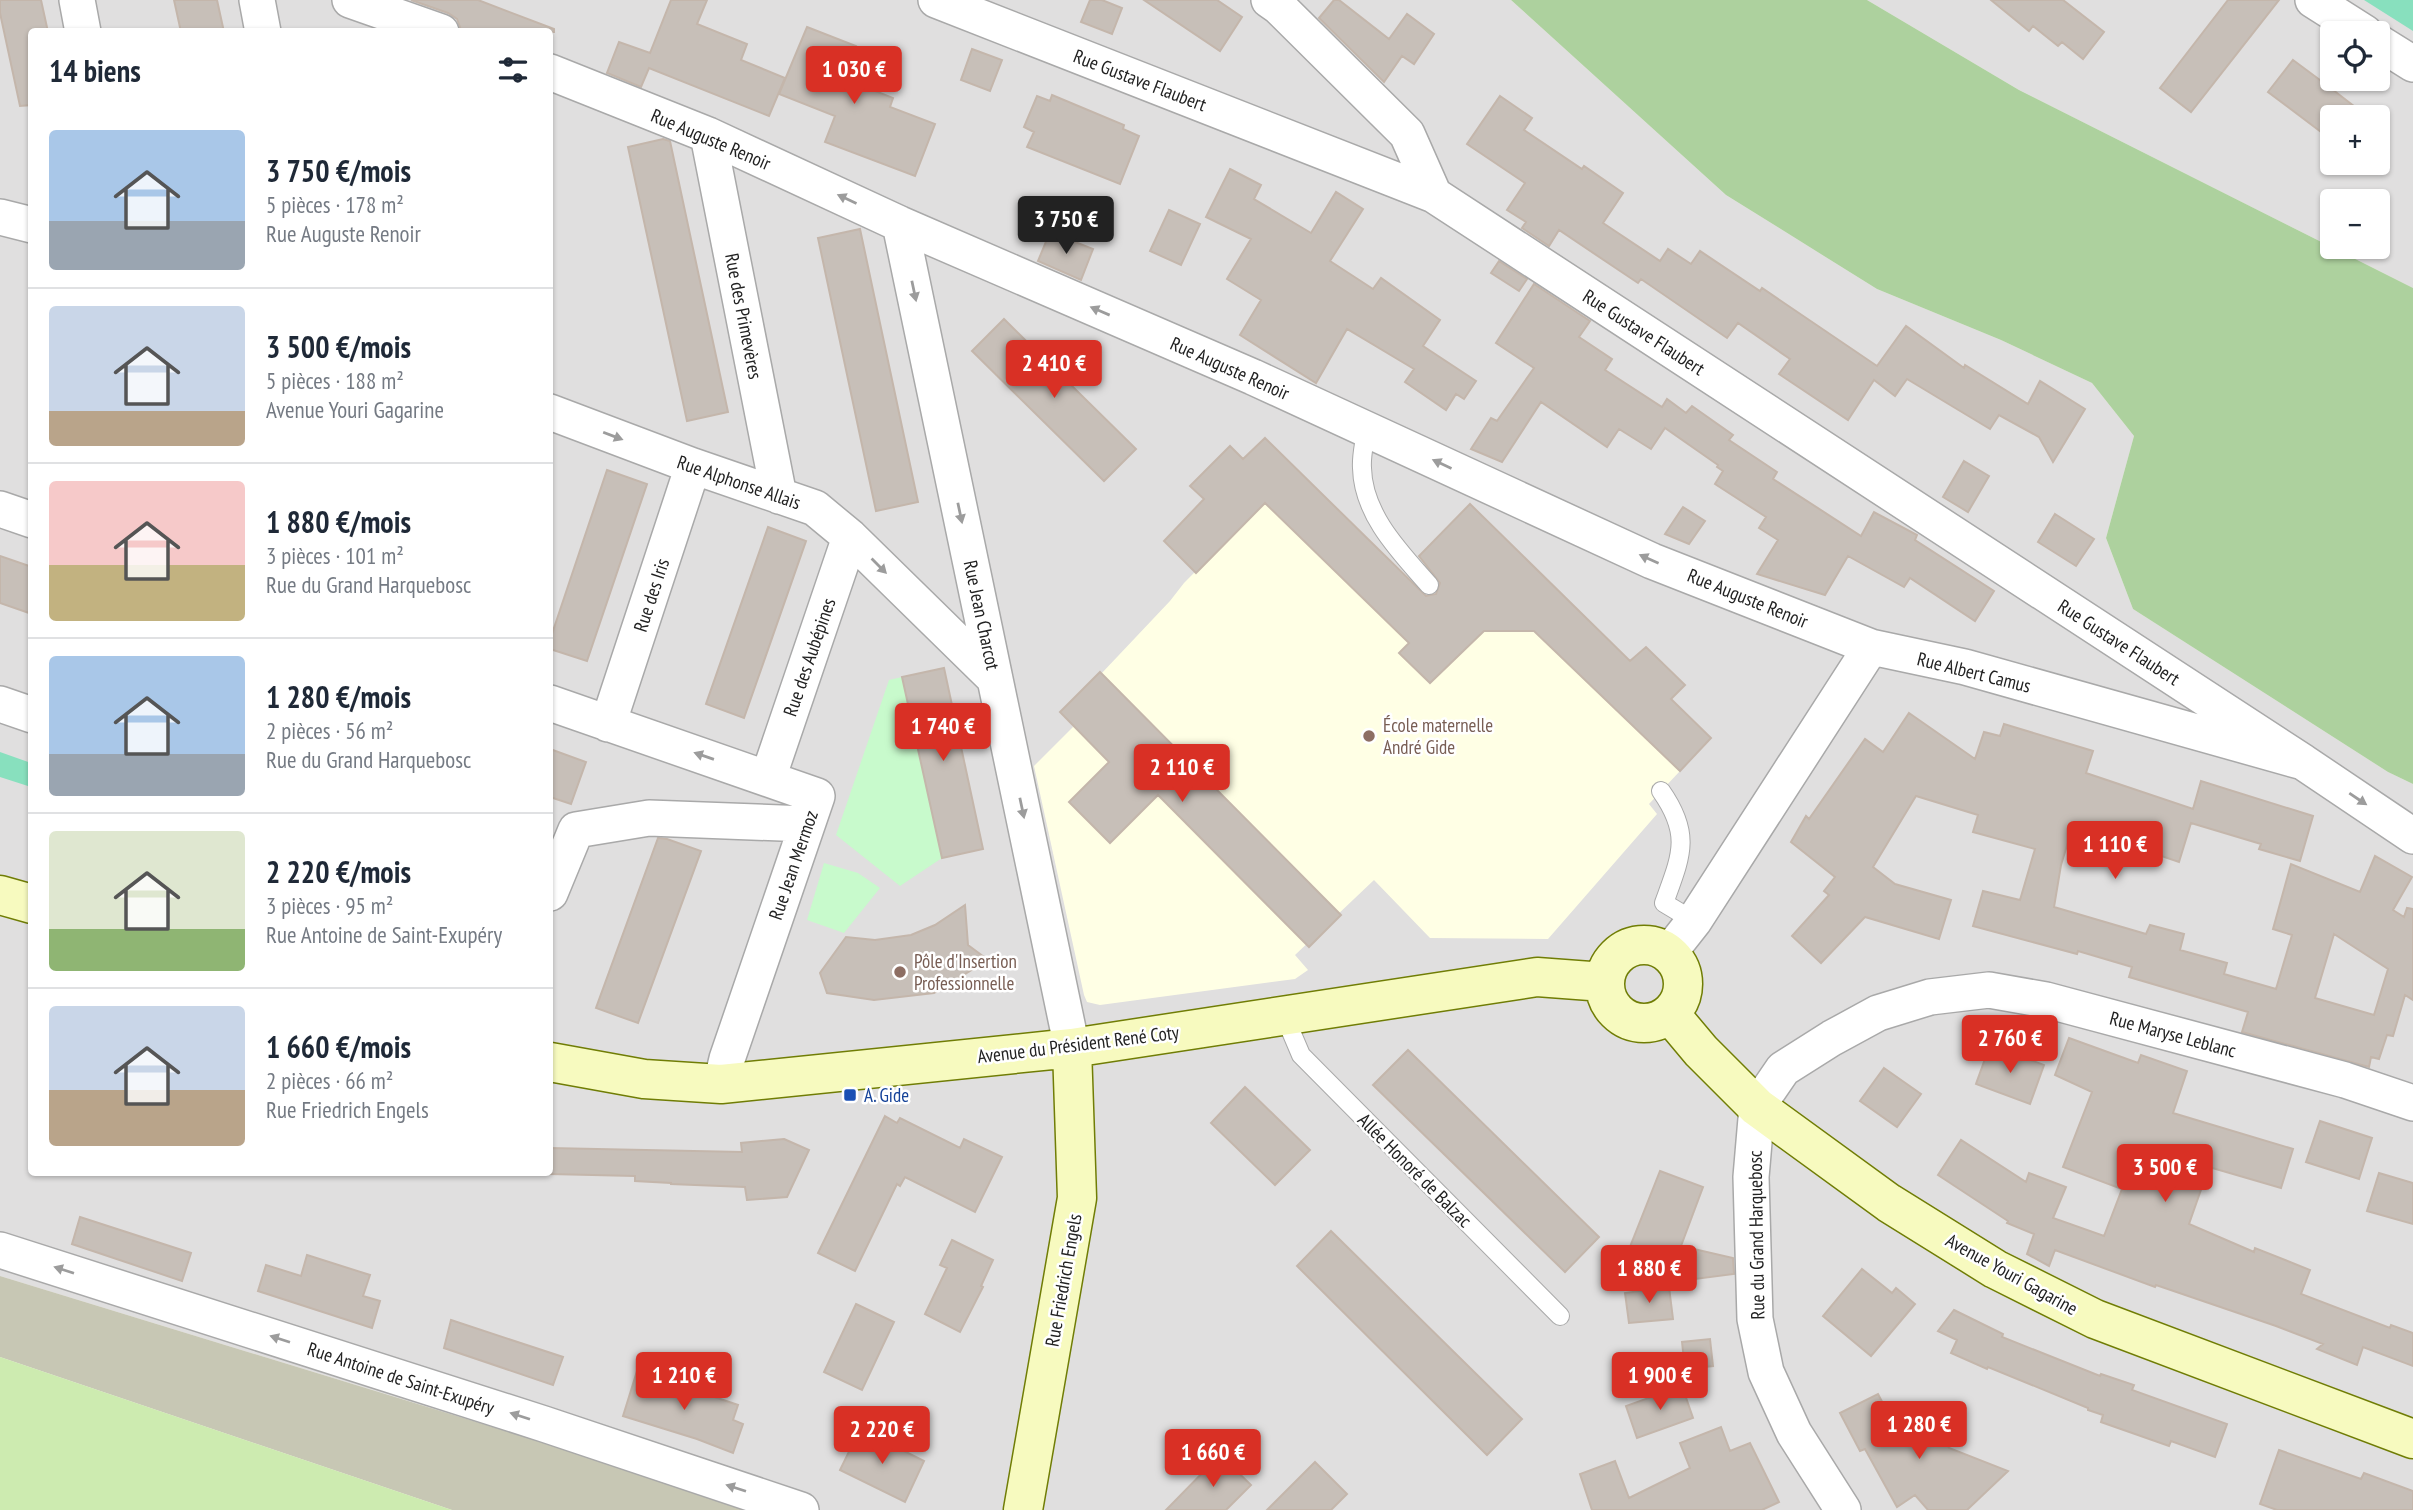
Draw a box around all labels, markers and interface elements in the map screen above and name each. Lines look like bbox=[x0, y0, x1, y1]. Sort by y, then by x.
map controls bbox=[2320, 21, 2390, 259]
button: locate bbox=[2320, 21, 2390, 91]
street label: Rue Gustave Flaubert bbox=[1070, 44, 1211, 117]
pin: 1 030 € bbox=[789, 46, 919, 106]
text: 14 biens bbox=[49, 51, 141, 90]
icon: filters bbox=[494, 51, 532, 89]
text: 1 030 € bbox=[822, 54, 886, 83]
street label: Rue Auguste Renoir bbox=[647, 103, 775, 175]
button: + bbox=[2320, 105, 2390, 175]
text: 3 750 €/mois bbox=[266, 151, 411, 190]
icon: home bbox=[105, 158, 189, 242]
button: − bbox=[2320, 189, 2390, 259]
text: 5 pièces · 178 m² bbox=[266, 190, 404, 219]
one-way arrow bbox=[837, 193, 857, 205]
pin: 3 750 € bbox=[1001, 196, 1131, 256]
text: 3 750 € bbox=[1034, 204, 1098, 233]
text: Rue Auguste Renoir bbox=[266, 219, 421, 248]
street label: Rue des Primevères bbox=[720, 251, 768, 381]
one-way arrow bbox=[909, 280, 920, 302]
street label: Rue Gustave Flaubert bbox=[1579, 284, 1710, 381]
one-way arrow bbox=[1090, 305, 1110, 317]
text: 3 500 €/mois bbox=[266, 327, 411, 366]
street label: Rue Auguste Renoir bbox=[1167, 331, 1294, 405]
icon: home bbox=[105, 334, 189, 418]
pin: 2 410 € bbox=[989, 340, 1119, 400]
text: 2 410 € bbox=[1022, 348, 1086, 377]
text: 5 pièces · 188 m² bbox=[266, 366, 404, 395]
text: Avenue Youri Gagarine bbox=[266, 395, 444, 424]
one-way arrow bbox=[603, 431, 624, 442]
street label: Rue Alphonse Allais bbox=[674, 450, 804, 514]
one-way arrow bbox=[1432, 458, 1452, 470]
text: 1 880 €/mois bbox=[266, 502, 411, 541]
one-way arrow bbox=[955, 502, 966, 524]
icon: home bbox=[105, 509, 189, 593]
text: 3 pièces · 101 m² bbox=[266, 541, 404, 570]
one-way arrow bbox=[1638, 553, 1659, 564]
street label: Rue des Iris bbox=[628, 555, 674, 635]
one-way arrow bbox=[870, 558, 887, 574]
street label: Rue Jean Charcot bbox=[959, 558, 1005, 673]
street label: Rue Auguste Renoir bbox=[1684, 563, 1813, 633]
text: Rue du Grand Harquebosc bbox=[266, 570, 471, 599]
street label: Rue Gustave Flaubert bbox=[2054, 594, 2185, 691]
street label: Rue des Aubépines bbox=[778, 595, 840, 719]
street label: Rue Albert Camus bbox=[1915, 646, 2033, 698]
text: 1 280 €/mois bbox=[266, 677, 411, 716]
icon: home bbox=[105, 684, 189, 768]
pin: 1 740 € bbox=[878, 704, 1008, 763]
text: 1 740 € bbox=[911, 711, 975, 740]
place label: École maternelle André Gide bbox=[1383, 713, 1493, 759]
text: 2 pièces · 56 m² bbox=[266, 716, 393, 745]
marker: École maternelle André Gide bbox=[1361, 728, 1377, 744]
pin: 2 110 € bbox=[1117, 744, 1247, 804]
text: Rue du Grand Harquebosc bbox=[266, 745, 471, 774]
one-way arrow bbox=[693, 750, 714, 761]
text: 2 110 € bbox=[1150, 752, 1214, 781]
one-way arrow bbox=[2349, 792, 2367, 806]
one-way arrow bbox=[1016, 797, 1027, 819]
street label: Rue Jean Mermoz bbox=[763, 807, 823, 923]
pin: 1 110 € bbox=[2050, 822, 2180, 881]
text: 1 110 € bbox=[2083, 829, 2147, 858]
text: 2 220 €/mois bbox=[266, 852, 411, 891]
icon: home bbox=[105, 859, 189, 943]
text: 3 pièces · 95 m² bbox=[266, 891, 393, 920]
text: Rue Antoine de Saint-Exupéry bbox=[266, 920, 502, 949]
place label: Pôle d'Insertion Professionnelle bbox=[914, 949, 1017, 995]
marker: Pôle d'Insertion Professionnelle bbox=[892, 964, 908, 980]
street label: Rue Maryse Leblanc bbox=[2107, 1006, 2239, 1062]
pin: 2 760 € bbox=[1945, 1016, 2075, 1075]
street label: Avenue du Président René Coty bbox=[976, 1020, 1181, 1068]
text: 2 760 € bbox=[1978, 1023, 2042, 1052]
text: 1 660 €/mois bbox=[266, 1027, 411, 1066]
icon: home bbox=[105, 1034, 189, 1118]
text: 2 pièces · 66 m² bbox=[266, 1066, 393, 1095]
place label: A. Gide bbox=[864, 1083, 909, 1107]
marker: A. Gide bbox=[842, 1087, 858, 1103]
text: Rue Friedrich Engels bbox=[266, 1095, 429, 1124]
street label: Allée Honoré de Balzac bbox=[1353, 1108, 1477, 1232]
pin: 3 500 € bbox=[2100, 1144, 2230, 1204]
street label: Rue du Grand Harquebosc bbox=[1743, 1150, 1769, 1320]
text: 3 500 € bbox=[2133, 1152, 2197, 1181]
street label: Rue Friedrich Engels bbox=[1040, 1212, 1086, 1348]
street label: Avenue Youri Gagarine bbox=[1942, 1228, 2082, 1320]
pin: 1 880 € bbox=[1584, 1246, 1714, 1305]
text: 1 880 € bbox=[1617, 1253, 1681, 1282]
one-way arrow bbox=[53, 1264, 74, 1275]
one-way arrow bbox=[270, 1334, 291, 1344]
street label: Rue Antoine de Saint-Exupéry bbox=[305, 1336, 498, 1420]
pin: 1 210 € bbox=[619, 1352, 749, 1412]
pin: 1 900 € bbox=[1595, 1352, 1725, 1412]
text: 1 210 € bbox=[652, 1360, 716, 1389]
text: 1 900 € bbox=[1628, 1360, 1692, 1389]
pin: 1 280 € bbox=[1854, 1402, 1984, 1461]
pin: 2 220 € bbox=[817, 1406, 947, 1466]
text: 1 280 € bbox=[1887, 1409, 1951, 1438]
one-way arrow bbox=[510, 1410, 531, 1421]
text: 2 220 € bbox=[850, 1414, 914, 1443]
pin: 1 660 € bbox=[1148, 1430, 1278, 1489]
text: 1 660 € bbox=[1181, 1437, 1245, 1466]
one-way arrow bbox=[726, 1482, 747, 1493]

